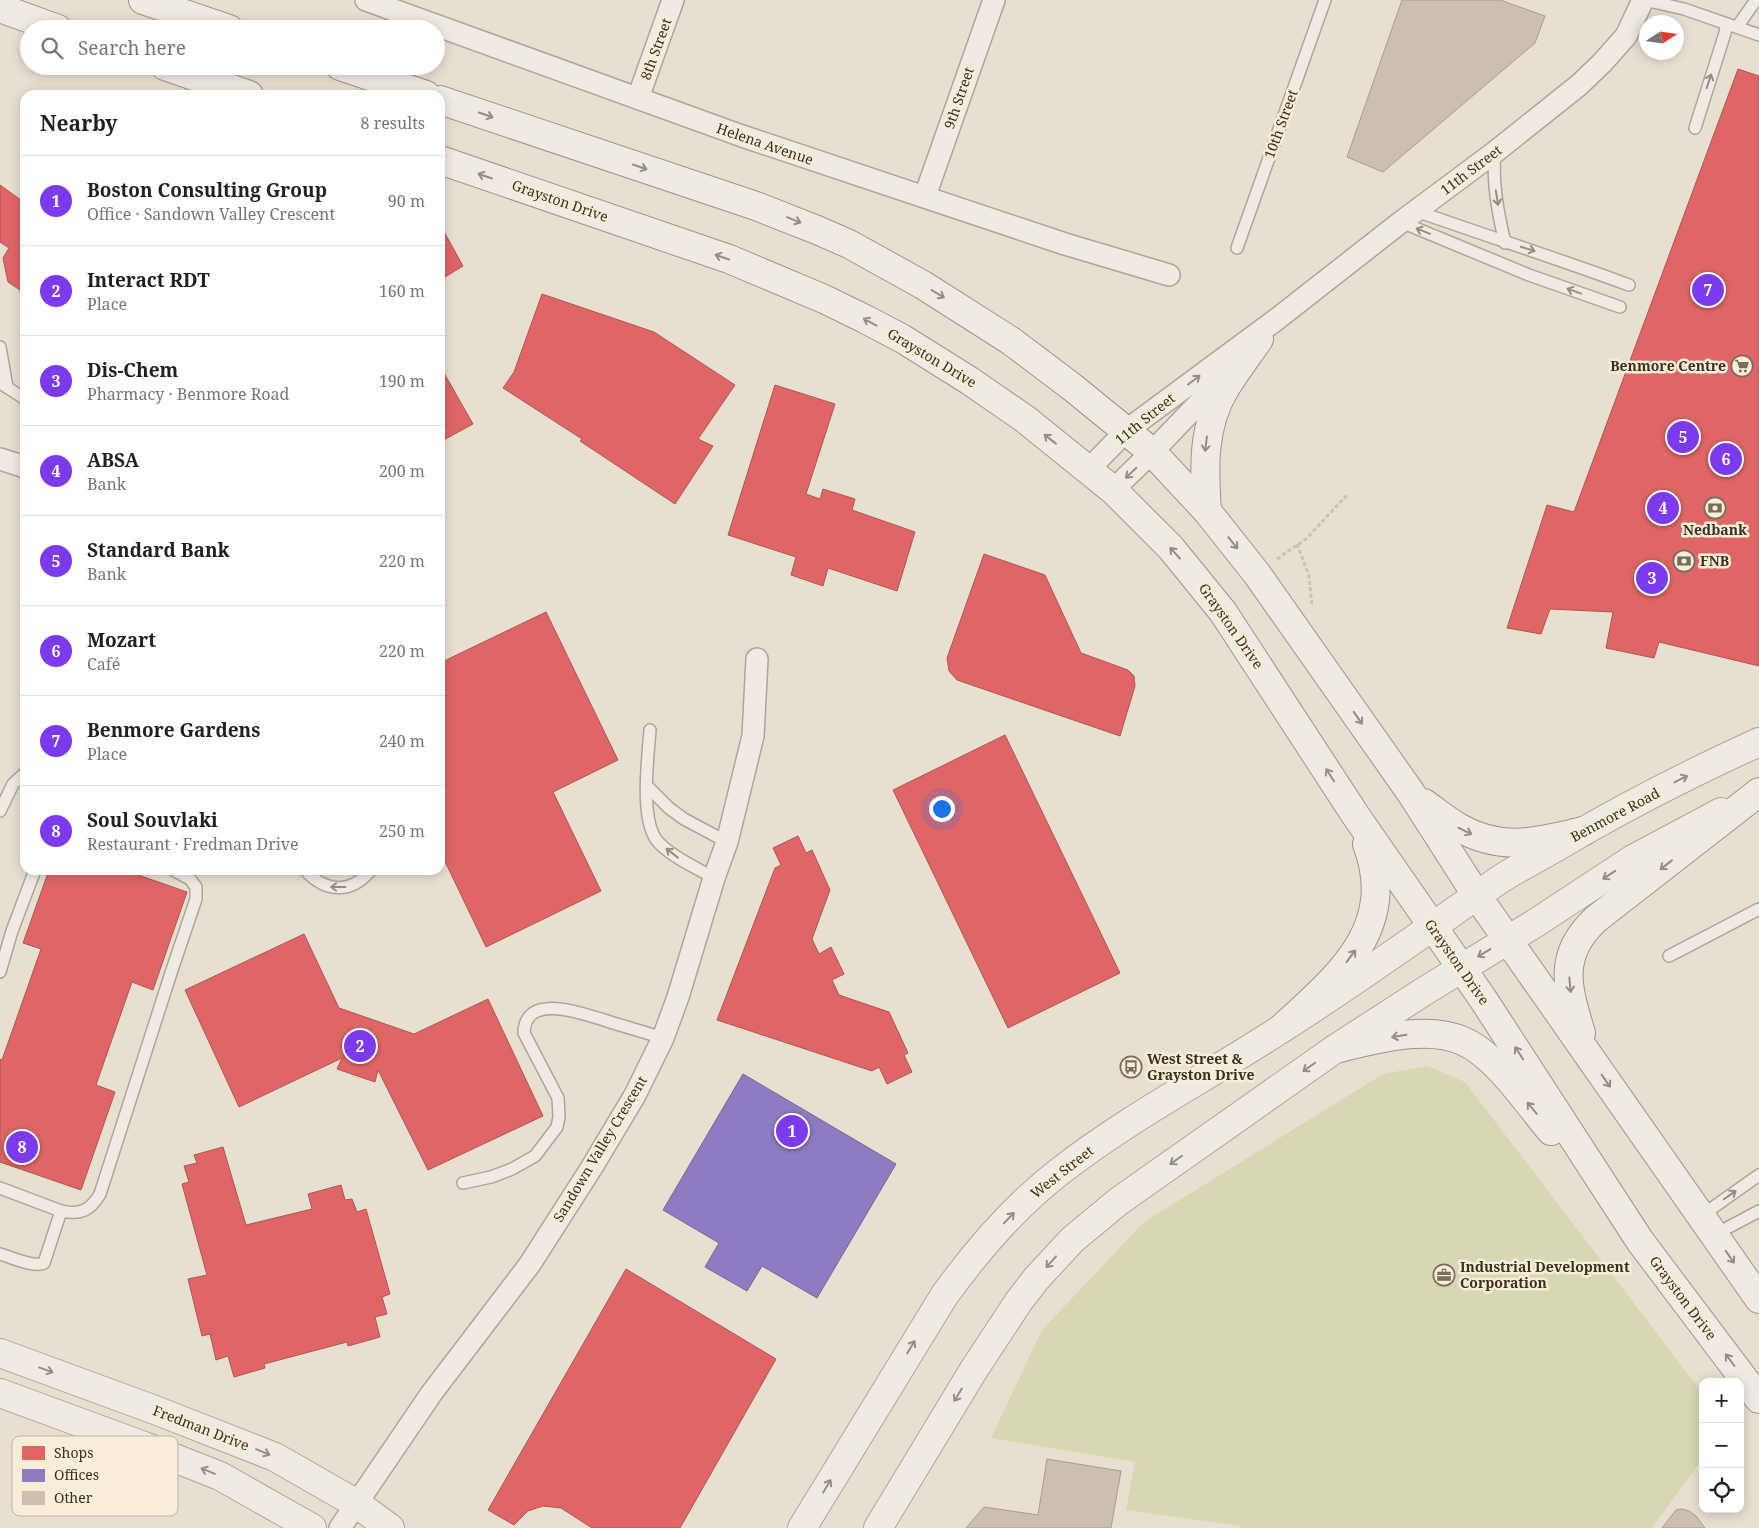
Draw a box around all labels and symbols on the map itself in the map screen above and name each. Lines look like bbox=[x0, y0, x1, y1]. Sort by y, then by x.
street label: 8th Street bbox=[636, 15, 675, 82]
north arrow bbox=[1639, 15, 1684, 60]
street label: 9th Street bbox=[939, 64, 978, 131]
one-way arrow bbox=[1705, 74, 1715, 90]
street label: 10th Street bbox=[1259, 87, 1302, 161]
one-way arrow bbox=[478, 111, 494, 120]
street label: Helena Avenue bbox=[714, 118, 816, 169]
street label: 11th Street bbox=[1436, 140, 1505, 199]
one-way arrow bbox=[632, 163, 648, 172]
one-way arrow bbox=[478, 171, 493, 180]
street label: Grayston Drive bbox=[509, 175, 611, 226]
one-way arrow bbox=[1492, 189, 1502, 205]
one-way arrow bbox=[786, 216, 801, 225]
one-way arrow bbox=[1416, 225, 1431, 235]
one-way arrow bbox=[1520, 245, 1536, 255]
one-way arrow bbox=[714, 252, 730, 261]
pin: 7 bbox=[1692, 271, 1724, 309]
one-way arrow bbox=[1567, 286, 1582, 295]
one-way arrow bbox=[931, 290, 945, 300]
one-way arrow bbox=[863, 317, 878, 327]
street label: Grayston Drive bbox=[884, 324, 980, 392]
supermarket icon: Benmore Centre bbox=[1730, 354, 1754, 378]
place label: Benmore Centre bbox=[1610, 356, 1726, 375]
one-way arrow bbox=[1187, 375, 1200, 386]
street label: 11th Street bbox=[1111, 388, 1179, 449]
pin: 5 bbox=[1667, 418, 1699, 456]
one-way arrow bbox=[1044, 434, 1057, 445]
one-way arrow bbox=[1201, 435, 1211, 451]
pin: 6 bbox=[1710, 440, 1742, 478]
one-way arrow bbox=[1125, 467, 1137, 479]
pin: 4 bbox=[1647, 489, 1679, 527]
bank icon: Nedbank bbox=[1703, 496, 1727, 520]
place label: Nedbank bbox=[1683, 520, 1747, 539]
one-way arrow bbox=[1227, 536, 1238, 549]
one-way arrow bbox=[1169, 546, 1181, 559]
bank icon: FNB bbox=[1672, 549, 1696, 573]
place label: FNB bbox=[1700, 551, 1729, 570]
pin: 3 bbox=[1636, 559, 1668, 597]
street label: Grayston Drive bbox=[1195, 579, 1268, 672]
one-way arrow bbox=[1353, 711, 1363, 725]
one-way arrow bbox=[1325, 769, 1335, 783]
one-way arrow bbox=[1674, 774, 1689, 784]
street label: Benmore Road bbox=[1567, 783, 1663, 846]
your location bbox=[929, 796, 955, 822]
one-way arrow bbox=[1457, 826, 1472, 836]
one-way arrow bbox=[666, 848, 679, 859]
one-way arrow bbox=[1659, 860, 1672, 871]
one-way arrow bbox=[1603, 870, 1617, 880]
one-way arrow bbox=[331, 882, 347, 892]
street label: Grayston Drive bbox=[1421, 915, 1494, 1008]
one-way arrow bbox=[1346, 949, 1356, 963]
one-way arrow bbox=[1478, 949, 1492, 959]
one-way arrow bbox=[1565, 977, 1574, 993]
pin: 2 bbox=[344, 1027, 376, 1065]
one-way arrow bbox=[1391, 1031, 1407, 1041]
one-way arrow bbox=[1513, 1047, 1523, 1061]
place label: West Street & Grayston Drive bbox=[1147, 1049, 1255, 1084]
bus stop icon: West Street & Grayston Drive bbox=[1119, 1055, 1143, 1079]
one-way arrow bbox=[1302, 1062, 1316, 1072]
street label: Sandown Valley Crescent bbox=[548, 1072, 651, 1225]
one-way arrow bbox=[1601, 1074, 1611, 1088]
one-way arrow bbox=[1527, 1102, 1538, 1115]
pin: 1 bbox=[776, 1112, 808, 1150]
pin: 8 bbox=[6, 1128, 38, 1166]
street label: West Street bbox=[1026, 1141, 1097, 1202]
one-way arrow bbox=[1169, 1155, 1183, 1165]
one-way arrow bbox=[1723, 1190, 1737, 1200]
one-way arrow bbox=[1003, 1211, 1015, 1224]
one-way arrow bbox=[1725, 1250, 1735, 1264]
street label: Grayston Drive bbox=[1646, 1252, 1721, 1344]
one-way arrow bbox=[1045, 1256, 1056, 1269]
place label: Industrial Development Corporation bbox=[1460, 1257, 1630, 1292]
office icon: Industrial Development Corporation bbox=[1432, 1263, 1456, 1287]
one-way arrow bbox=[907, 1341, 917, 1355]
one-way arrow bbox=[1724, 1354, 1735, 1367]
one-way arrow bbox=[38, 1366, 53, 1375]
one-way arrow bbox=[952, 1388, 962, 1402]
street label: Fredman Drive bbox=[150, 1400, 252, 1455]
legend bbox=[12, 1436, 178, 1516]
text: Shops bbox=[54, 1443, 94, 1462]
one-way arrow bbox=[255, 1448, 270, 1458]
text: Offices bbox=[54, 1465, 99, 1484]
one-way arrow bbox=[201, 1466, 216, 1475]
one-way arrow bbox=[823, 1480, 833, 1494]
text: Other bbox=[54, 1488, 93, 1507]

